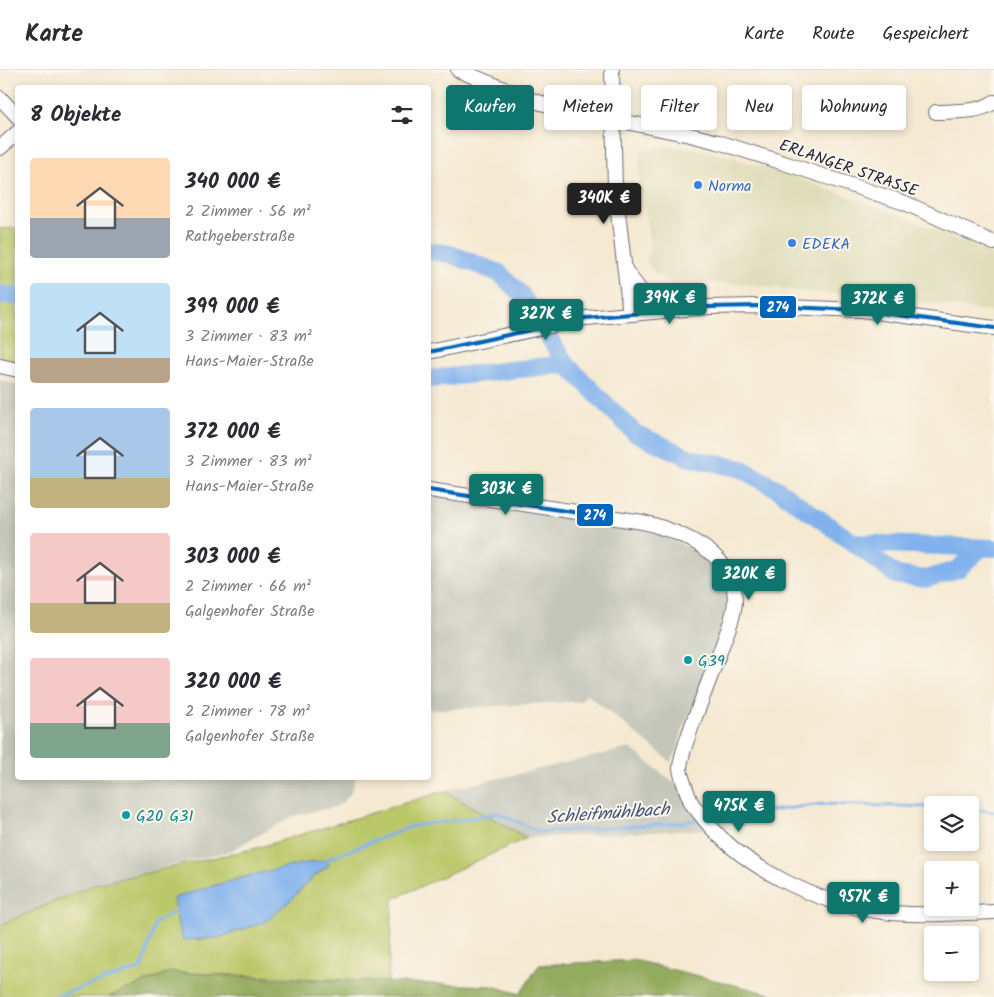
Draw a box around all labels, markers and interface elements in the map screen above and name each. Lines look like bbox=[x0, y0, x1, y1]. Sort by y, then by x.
text: Karte bbox=[25, 15, 83, 54]
text: Karte bbox=[744, 20, 784, 49]
text: Route bbox=[812, 20, 855, 49]
text: Gespeichert bbox=[883, 20, 969, 49]
chip: Kaufen bbox=[446, 85, 534, 130]
chip: Mieten bbox=[544, 85, 631, 130]
chip: Filter bbox=[641, 85, 717, 130]
chip: Neu bbox=[727, 85, 792, 130]
chip: Wohnung bbox=[802, 85, 906, 130]
text: 8 Objekte bbox=[30, 99, 121, 132]
icon: filters bbox=[388, 101, 416, 129]
street label: ERLANGER STRASSE bbox=[776, 133, 922, 204]
text: 340 000 € bbox=[185, 166, 281, 199]
place label: Norma bbox=[708, 174, 752, 199]
icon: home bbox=[70, 178, 130, 238]
marker: Norma bbox=[692, 179, 704, 191]
pin: 340K € bbox=[563, 182, 645, 225]
text: 340K € bbox=[578, 186, 630, 211]
text: 2 Zimmer · 56 m² bbox=[185, 199, 311, 224]
text: Rathgeberstraße bbox=[185, 224, 295, 249]
place label: EDEKA bbox=[802, 232, 850, 257]
marker: EDEKA bbox=[786, 237, 798, 249]
pin: 399K € bbox=[629, 282, 711, 325]
pin: 372K € bbox=[837, 284, 919, 326]
text: 399K € bbox=[645, 286, 695, 311]
text: 372K € bbox=[852, 287, 904, 312]
text: 399 000 € bbox=[185, 291, 280, 324]
line badge: 274 bbox=[759, 295, 797, 319]
text: 274 bbox=[767, 297, 790, 319]
pin: 327K € bbox=[505, 298, 587, 341]
text: 327K € bbox=[520, 302, 572, 327]
icon: home bbox=[70, 303, 130, 363]
text: 3 Zimmer · 83 m² bbox=[185, 324, 312, 349]
text: Hans-Maier-Straße bbox=[185, 349, 314, 374]
text: 372 000 € bbox=[185, 416, 280, 449]
icon: home bbox=[70, 428, 130, 488]
text: 3 Zimmer · 83 m² bbox=[185, 449, 312, 474]
text: Hans-Maier-Straße bbox=[185, 474, 314, 499]
pin: 303K € bbox=[465, 474, 547, 516]
text: 303K € bbox=[480, 477, 532, 502]
line badge: 274 bbox=[576, 503, 614, 527]
text: 274 bbox=[584, 505, 607, 527]
text: 303 000 € bbox=[185, 541, 281, 574]
icon: home bbox=[70, 553, 130, 613]
pin: 320K € bbox=[708, 558, 790, 601]
text: 320K € bbox=[723, 562, 775, 587]
text: 2 Zimmer · 66 m² bbox=[185, 574, 311, 599]
text: Galgenhofer Straße bbox=[185, 599, 314, 624]
place label: G39 bbox=[698, 649, 725, 674]
marker: G39 bbox=[682, 654, 694, 666]
text: 320 000 € bbox=[185, 666, 281, 699]
icon: home bbox=[70, 678, 130, 738]
text: 2 Zimmer · 78 m² bbox=[185, 699, 310, 724]
text: Galgenhofer Straße bbox=[185, 724, 314, 749]
pin: 475K € bbox=[698, 790, 780, 833]
text: 475K € bbox=[714, 794, 764, 819]
water label: Schleifmühlbach bbox=[546, 796, 672, 833]
map controls bbox=[924, 796, 979, 981]
button: layers bbox=[924, 796, 979, 851]
place label: G20 G31 bbox=[136, 804, 193, 829]
marker: G20 G31 bbox=[120, 809, 132, 821]
button: + bbox=[924, 861, 979, 916]
pin: 957K € bbox=[822, 882, 904, 924]
text: 957K € bbox=[838, 885, 888, 910]
button: − bbox=[924, 926, 979, 981]

